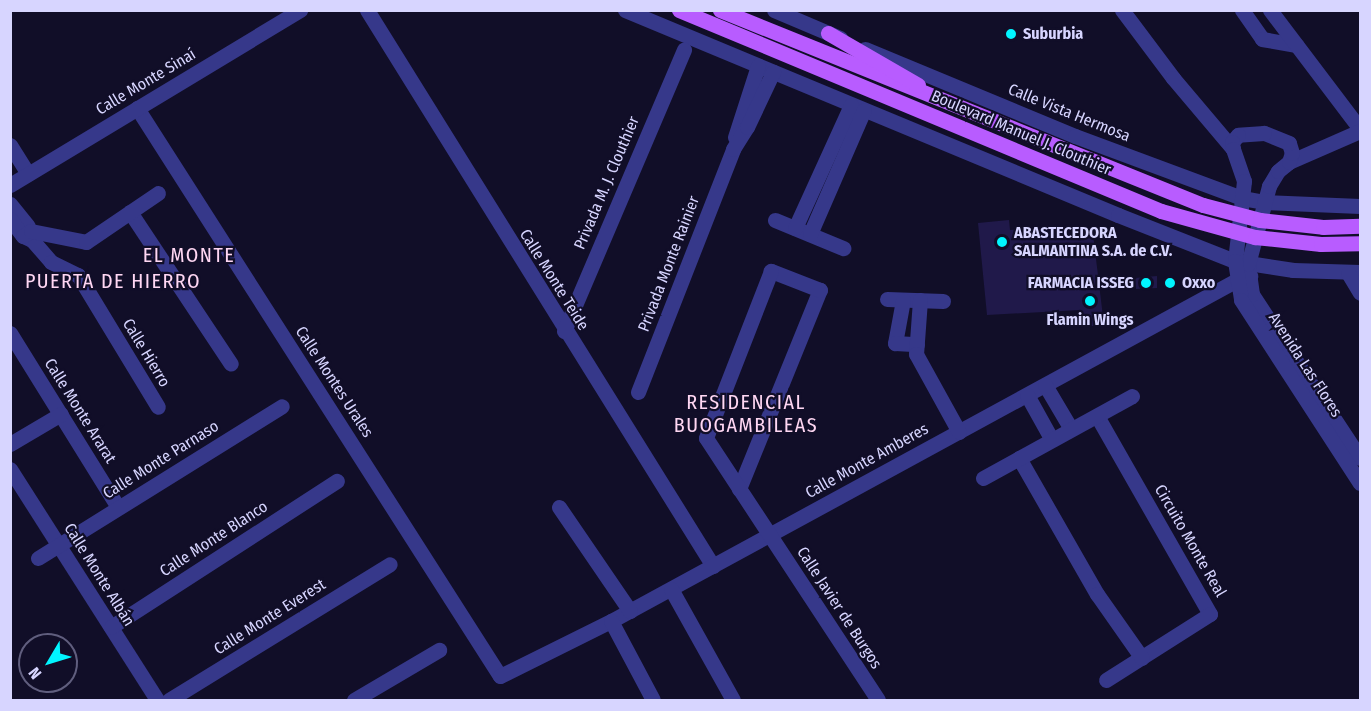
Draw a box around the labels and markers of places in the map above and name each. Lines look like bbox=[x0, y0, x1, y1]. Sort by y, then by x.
place label: Suburbia bbox=[1023, 24, 1083, 44]
marker: Suburbia bbox=[1004, 27, 1018, 41]
place label: ABASTECEDORA SALMANTINA S.A. de C.V. bbox=[1014, 223, 1172, 261]
marker: ABASTECEDORA SALMANTINA S.A. de C.V. bbox=[995, 235, 1009, 249]
place label: FARMACIA ISSEG bbox=[1028, 273, 1134, 293]
place label: Oxxo bbox=[1182, 273, 1215, 293]
marker: FARMACIA ISSEG bbox=[1139, 276, 1153, 290]
marker: Oxxo bbox=[1163, 276, 1177, 290]
marker: Flamin Wings bbox=[1083, 294, 1097, 308]
place label: Flamin Wings bbox=[1047, 310, 1133, 330]

